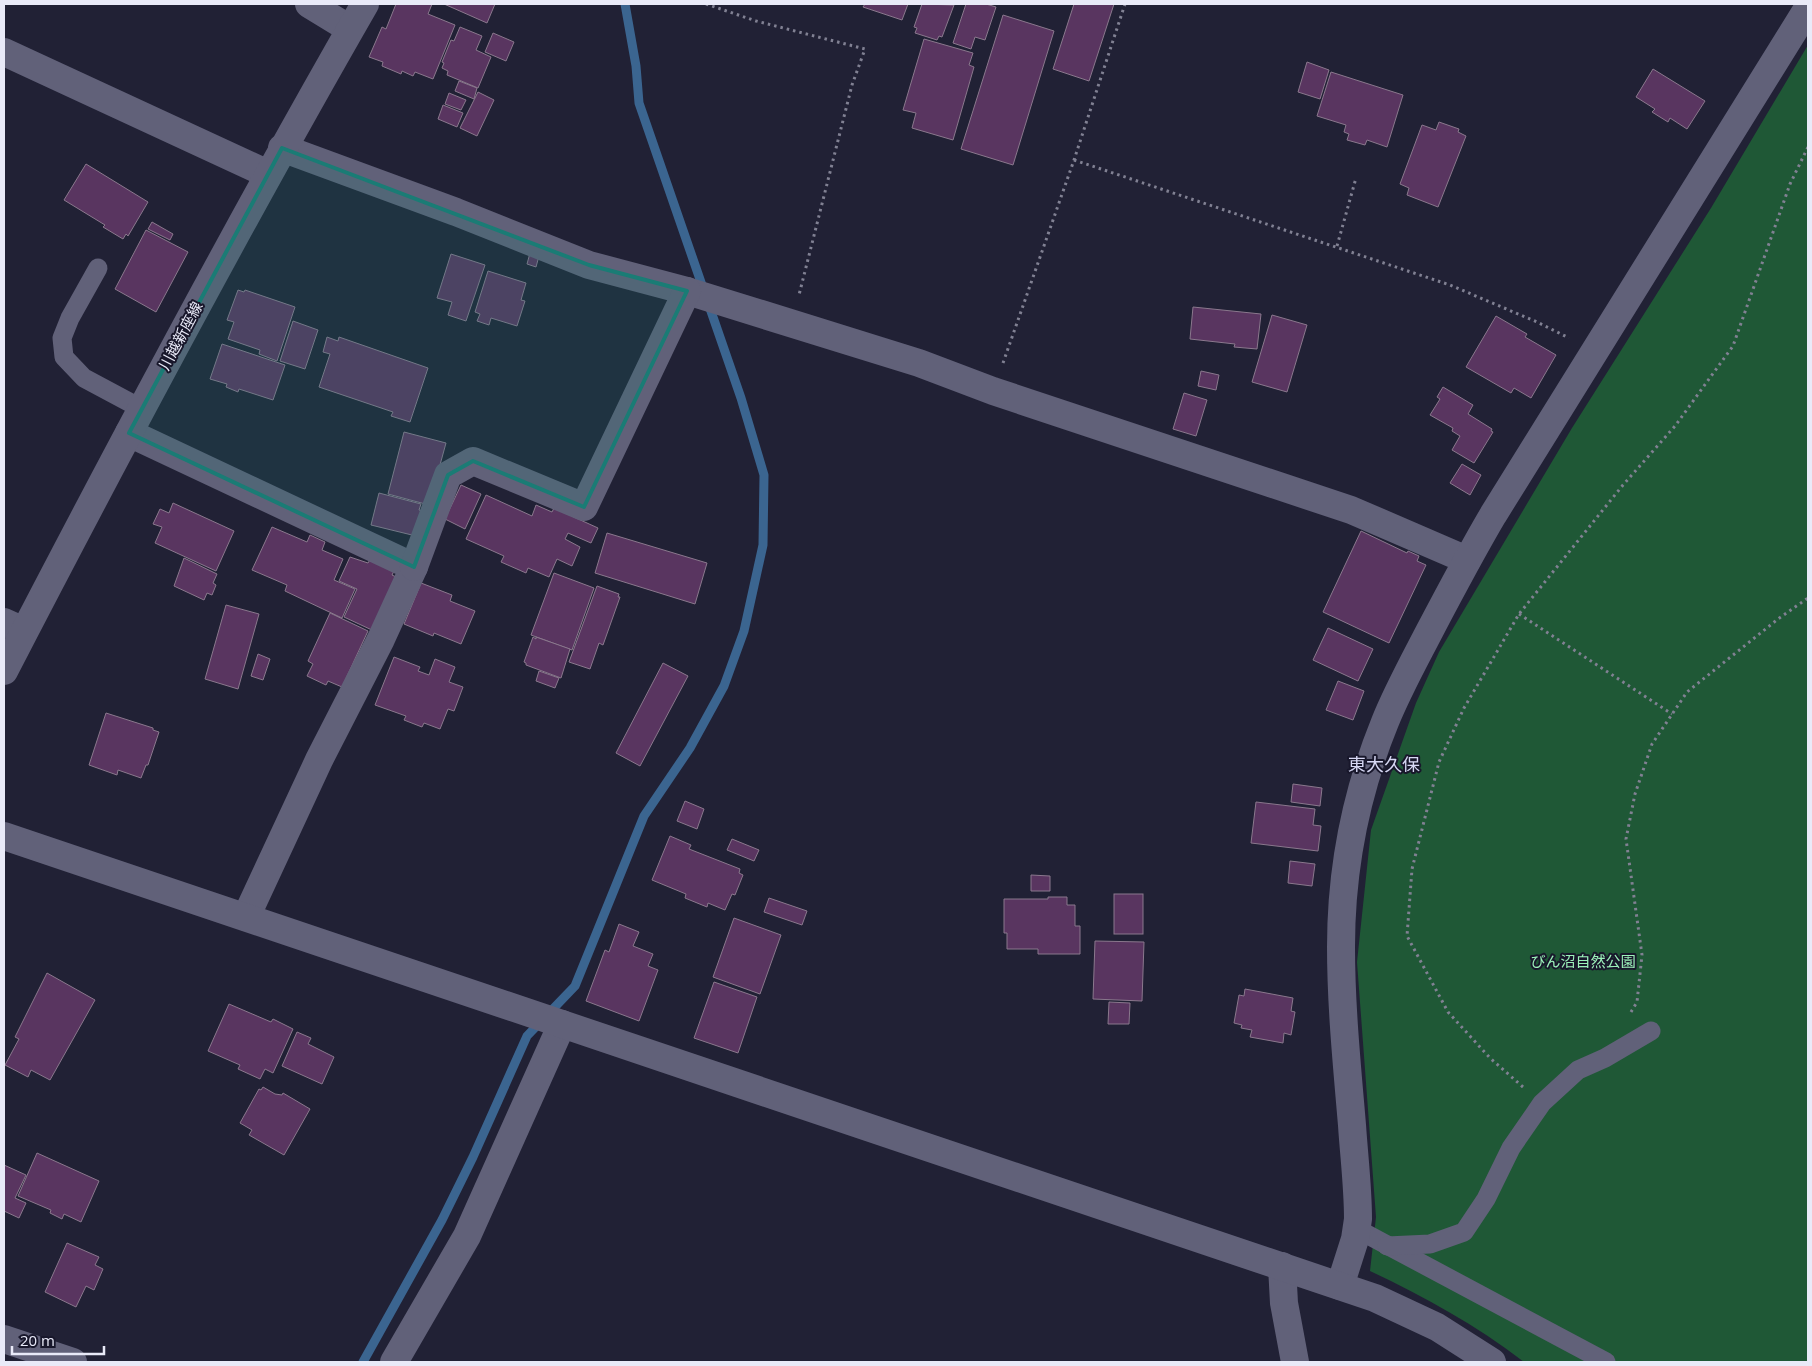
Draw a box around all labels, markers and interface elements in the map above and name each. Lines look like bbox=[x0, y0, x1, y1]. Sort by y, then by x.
street label: 川越新座線 bbox=[154, 298, 207, 373]
district label: 東大久保 bbox=[1348, 752, 1420, 776]
park label: びん沼自然公園 bbox=[1530, 951, 1636, 971]
scale bar bbox=[12, 1324, 105, 1356]
text: 20 m bbox=[20, 1330, 55, 1350]

